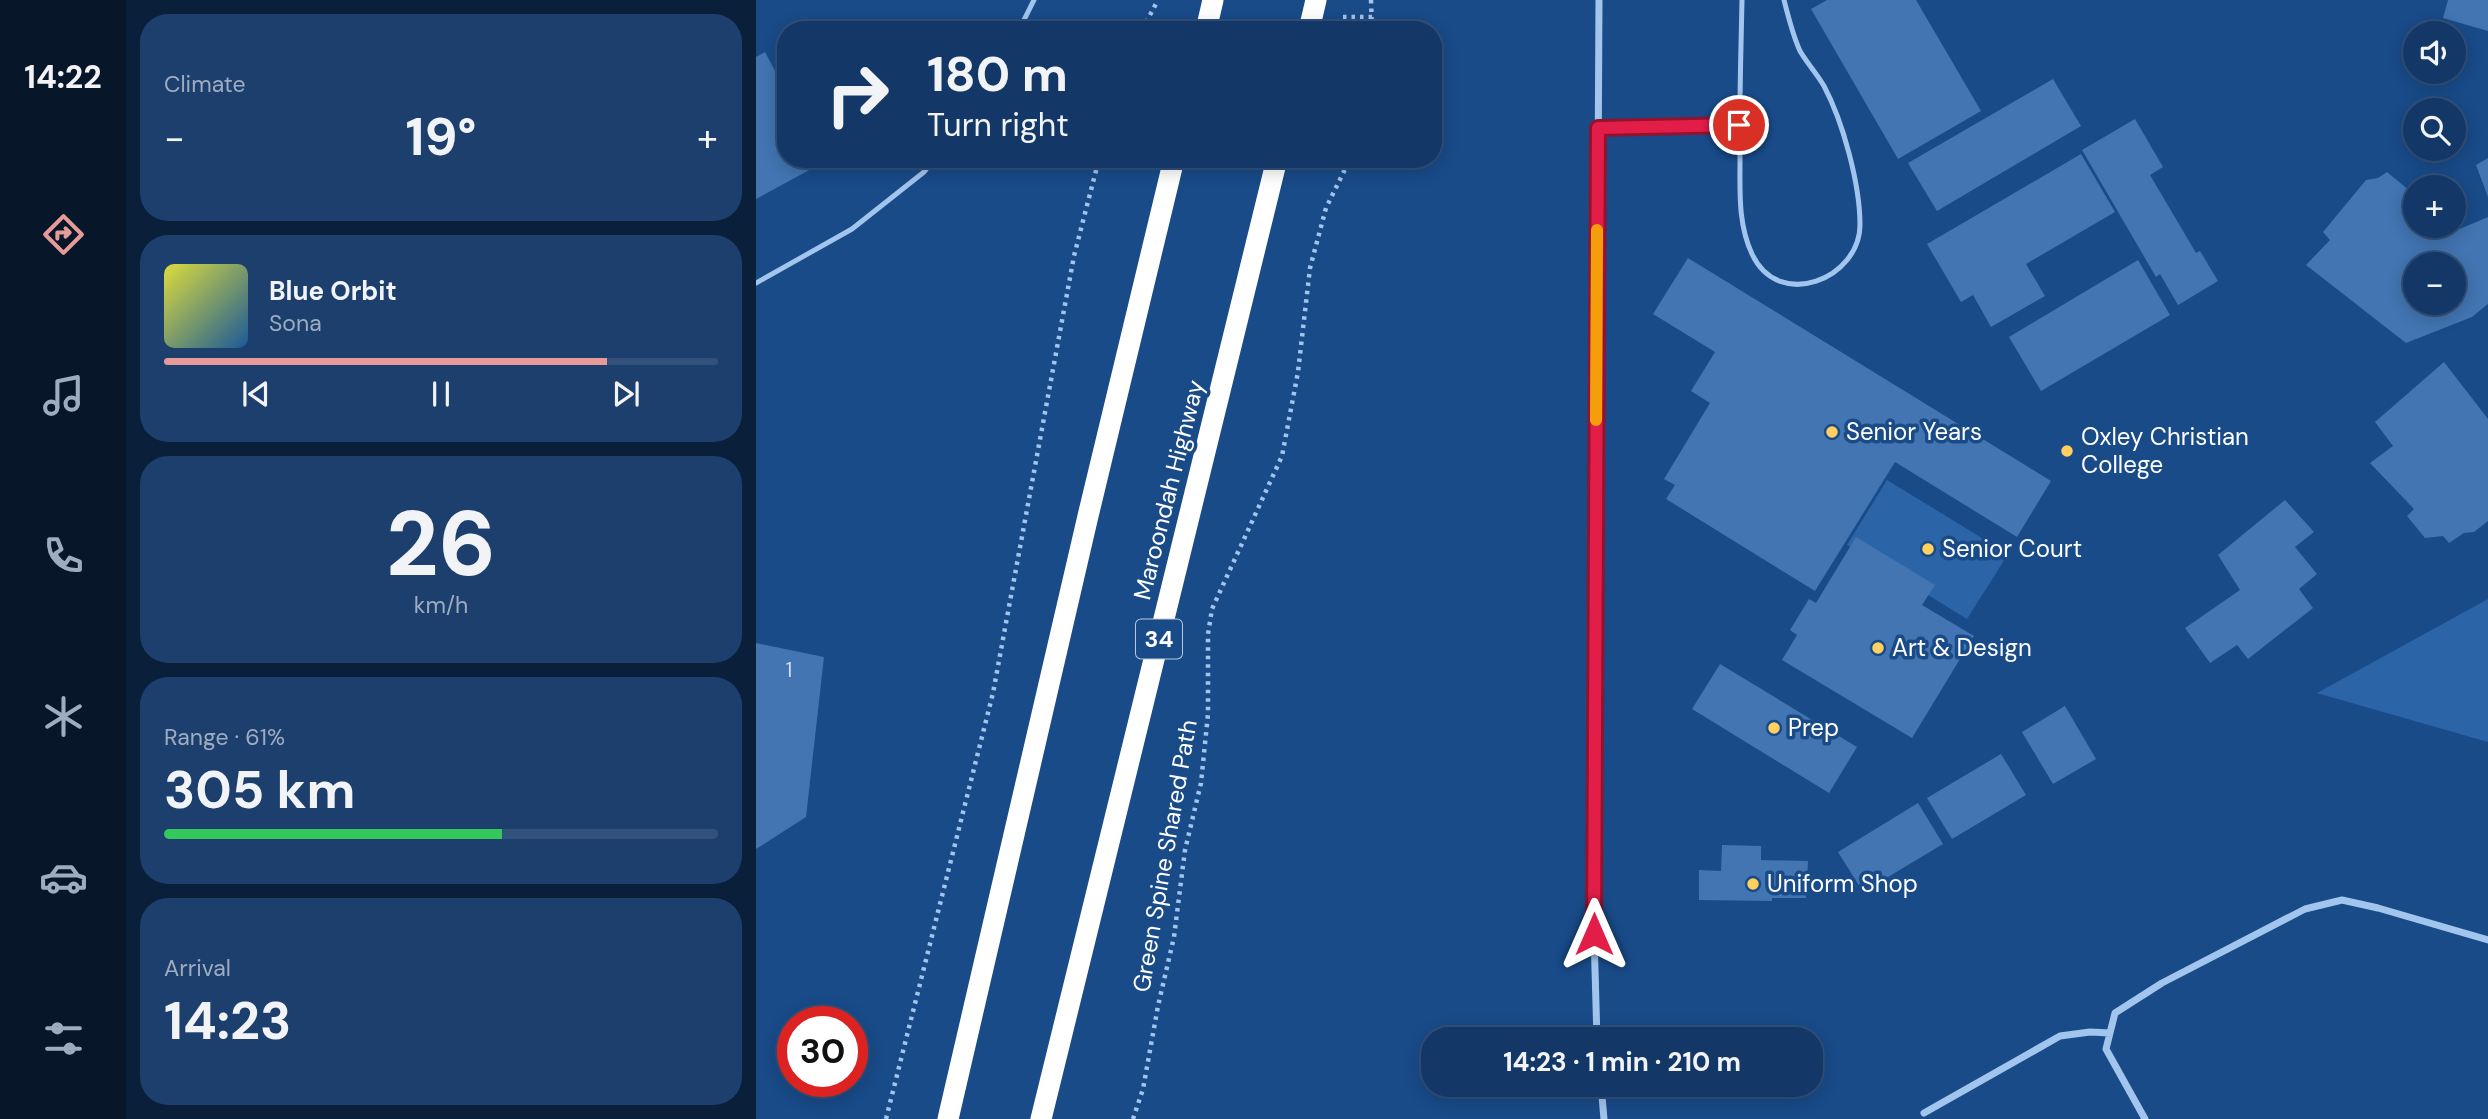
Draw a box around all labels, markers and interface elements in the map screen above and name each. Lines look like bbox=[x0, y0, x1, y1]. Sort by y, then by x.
map controls bbox=[2403, 21, 2466, 315]
button: sound bbox=[2403, 21, 2466, 84]
text: 180 m bbox=[927, 42, 1068, 106]
icon: right bbox=[812, 49, 903, 140]
text: 14:22 bbox=[24, 56, 102, 98]
text: Climate bbox=[164, 69, 246, 99]
pin bbox=[1709, 95, 1769, 155]
button: search bbox=[2403, 98, 2466, 161]
text: 19° bbox=[406, 103, 476, 171]
text: Turn right bbox=[927, 104, 1069, 146]
icon: arrive bbox=[1720, 106, 1758, 144]
text: − bbox=[164, 113, 185, 163]
text: + bbox=[697, 113, 718, 163]
button: + bbox=[2403, 175, 2466, 238]
icon: directions bbox=[39, 210, 88, 259]
button: − bbox=[2403, 252, 2466, 315]
text: Blue Orbit bbox=[269, 274, 397, 308]
text: Sona bbox=[269, 308, 322, 338]
icon: music bbox=[39, 371, 88, 420]
icon: previous bbox=[237, 375, 275, 413]
icon: pause bbox=[422, 375, 460, 413]
icon: next bbox=[607, 375, 645, 413]
street label: Maroondah Highway bbox=[1126, 377, 1211, 603]
place label: Senior Years bbox=[1846, 416, 1982, 447]
place label: Oxley Christian College bbox=[2081, 421, 2249, 480]
marker: Senior Years bbox=[1824, 424, 1840, 440]
marker: Oxley Christian College bbox=[2059, 443, 2075, 459]
text: 26 bbox=[386, 485, 496, 603]
icon: phone bbox=[39, 531, 88, 580]
place label: Senior Court bbox=[1942, 533, 2082, 564]
marker: Senior Court bbox=[1920, 541, 1936, 557]
text: km/h bbox=[414, 590, 468, 620]
road number: 34 bbox=[1136, 620, 1182, 659]
place label: Art & Design bbox=[1892, 632, 2032, 663]
marker: Art & Design bbox=[1870, 640, 1886, 656]
house number: 1 bbox=[786, 656, 792, 684]
icon: climate bbox=[39, 692, 88, 741]
place label: Prep bbox=[1788, 712, 1839, 743]
street label: Green Spine Shared Path bbox=[1125, 717, 1204, 995]
marker: Prep bbox=[1766, 720, 1782, 736]
text: Range · 61% bbox=[164, 722, 285, 752]
text: 305 km bbox=[164, 756, 356, 824]
icon: car bbox=[39, 853, 88, 902]
place label: Uniform Shop bbox=[1767, 868, 1918, 899]
marker: Uniform Shop bbox=[1745, 876, 1761, 892]
position arrow bbox=[1557, 897, 1631, 971]
text: Arrival bbox=[164, 953, 231, 983]
text: 14:23 bbox=[164, 987, 291, 1055]
speed limit sign: 30 bbox=[777, 1006, 868, 1097]
icon: filters bbox=[39, 1014, 88, 1063]
text: 14:23 · 1 min · 210 m bbox=[1503, 1045, 1741, 1079]

